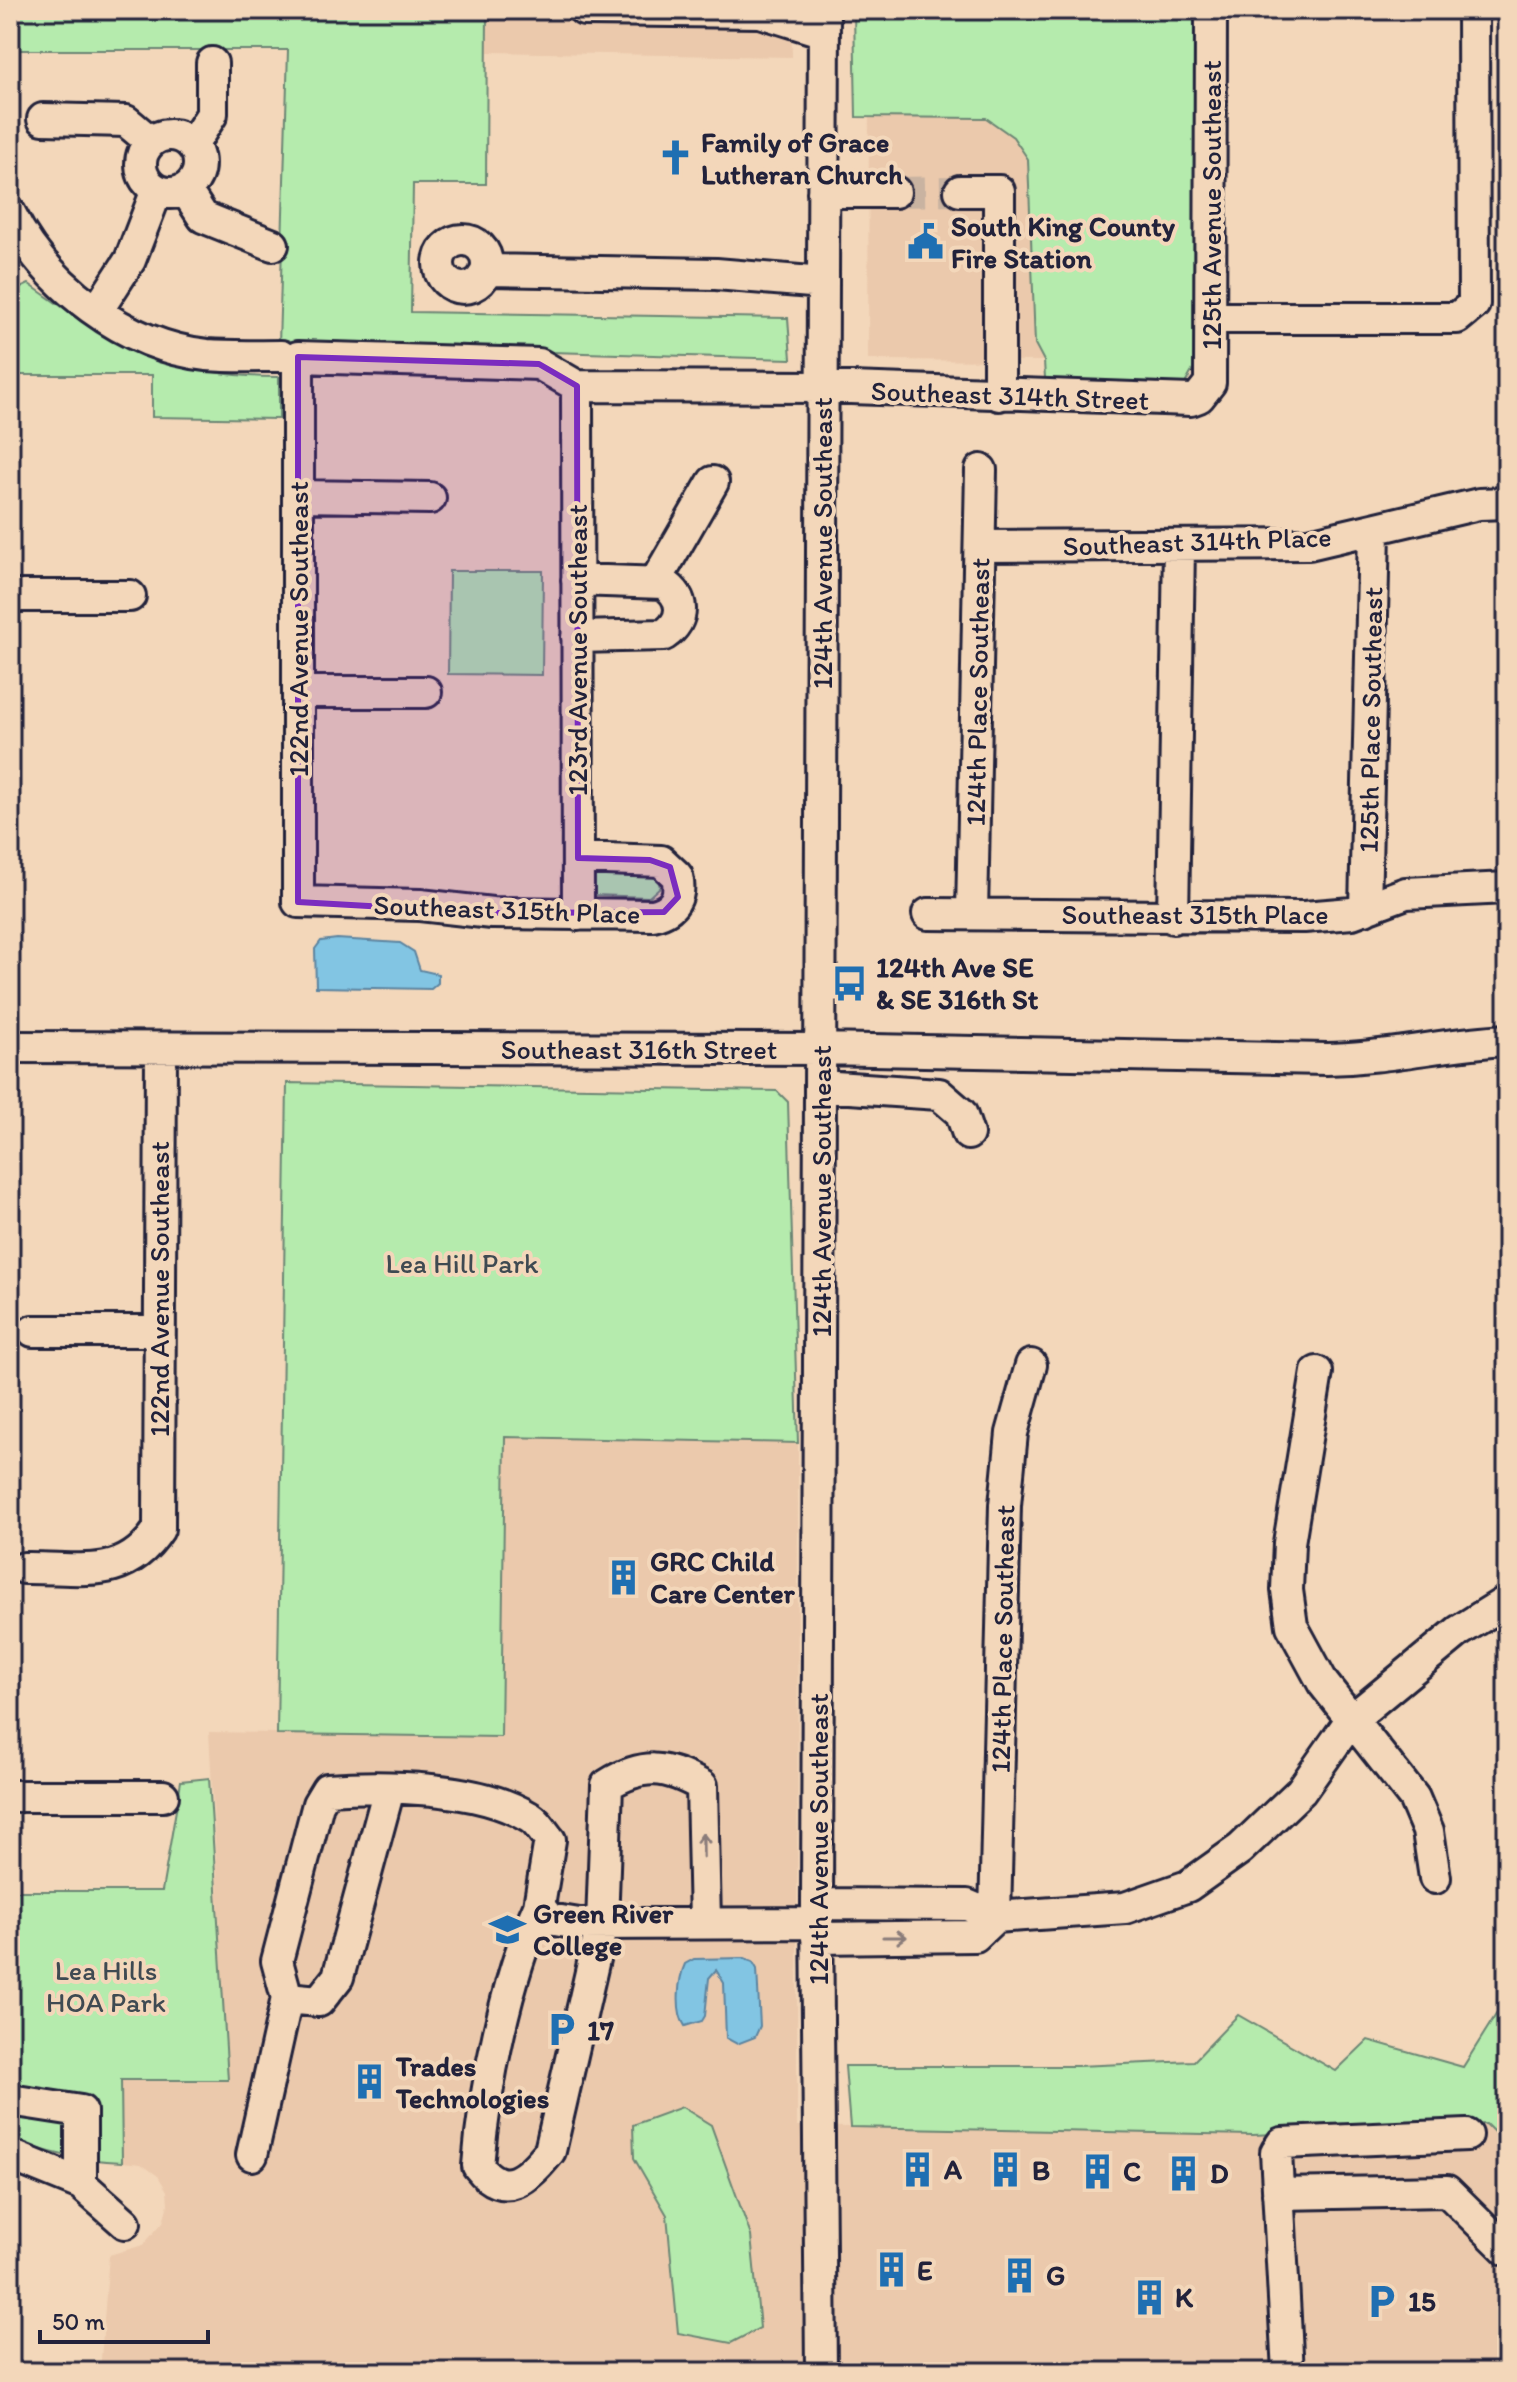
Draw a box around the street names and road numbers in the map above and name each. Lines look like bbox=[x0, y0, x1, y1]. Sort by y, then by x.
street label: 125th Avenue Southeast bbox=[1194, 60, 1228, 350]
street label: Southeast 314th Street bbox=[870, 373, 1150, 417]
street label: 124th Avenue Southeast bbox=[805, 397, 839, 689]
street label: 122nd Avenue Southeast bbox=[281, 481, 315, 777]
street label: 123rd Avenue Southeast bbox=[560, 504, 594, 796]
street label: Southeast 314th Place bbox=[1062, 519, 1332, 563]
street label: 124th Place Southeast bbox=[958, 557, 996, 827]
street label: 125th Place Southeast bbox=[1351, 587, 1389, 853]
street label: Southeast 315th Place bbox=[373, 887, 641, 931]
street label: Southeast 315th Place bbox=[1062, 897, 1328, 931]
street label: Southeast 316th Street bbox=[501, 1032, 777, 1066]
street label: 124th Avenue Southeast bbox=[804, 1045, 838, 1337]
street label: 122nd Avenue Southeast bbox=[142, 1141, 176, 1437]
street label: 124th Place Southeast bbox=[983, 1504, 1021, 1774]
street label: 124th Avenue Southeast bbox=[801, 1693, 835, 1985]

